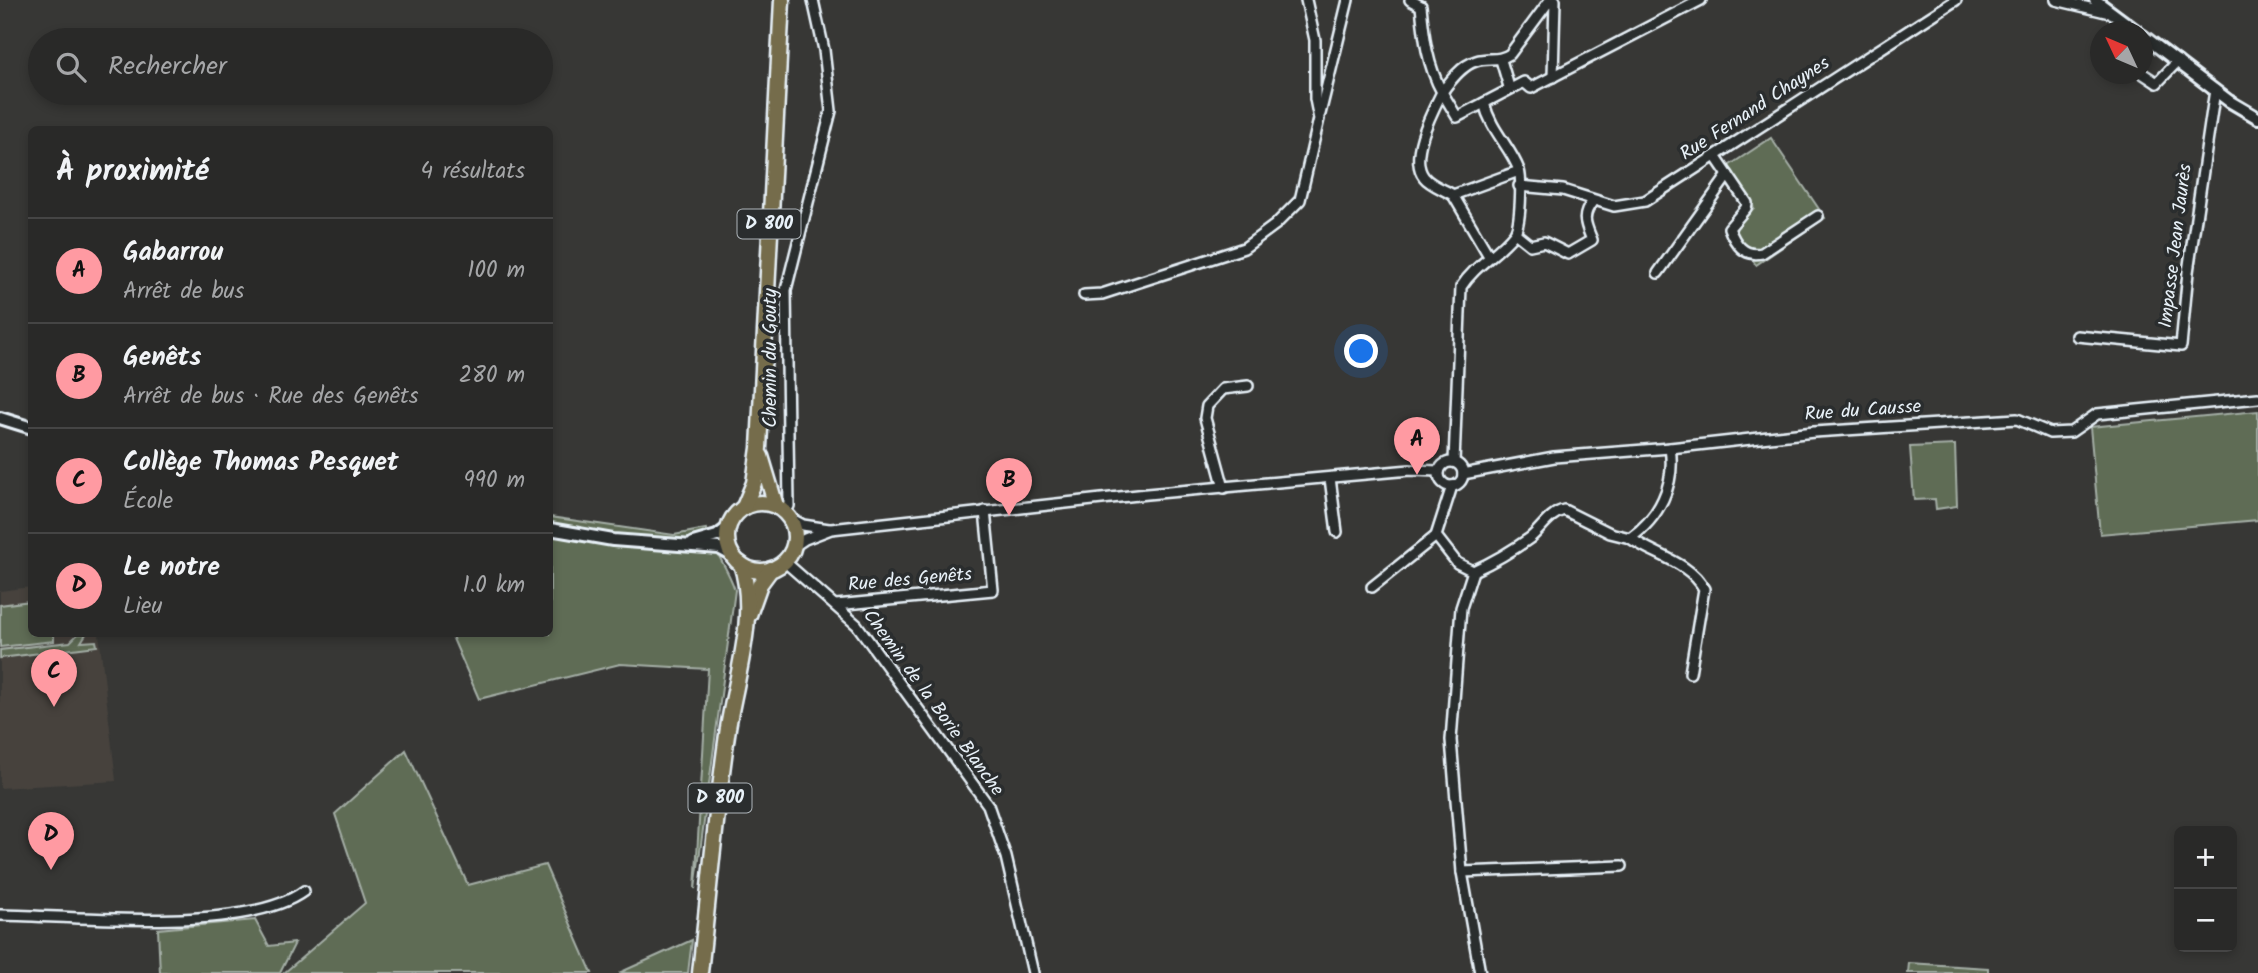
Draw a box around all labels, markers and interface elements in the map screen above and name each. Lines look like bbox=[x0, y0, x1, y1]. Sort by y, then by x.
north arrow bbox=[2090, 21, 2153, 84]
search box bbox=[28, 28, 553, 105]
text: Rechercher bbox=[108, 46, 227, 88]
icon: search bbox=[52, 48, 90, 86]
street label: Rue Fernand Chaynes bbox=[1674, 49, 1836, 169]
text: À proximité bbox=[56, 148, 209, 196]
text: 4 résultats bbox=[421, 154, 525, 190]
street label: Impasse Jean Jaurès bbox=[2151, 162, 2201, 330]
road number: D 800 bbox=[738, 210, 800, 238]
text: Gabarrou bbox=[123, 232, 223, 274]
text: A bbox=[72, 253, 86, 289]
text: 100 m bbox=[467, 253, 525, 289]
text: Arrêt de bus bbox=[123, 274, 244, 310]
street label: Chemin du Gouty bbox=[756, 287, 786, 428]
your location bbox=[1344, 334, 1378, 368]
text: Genêts bbox=[123, 337, 201, 379]
text: B bbox=[72, 358, 86, 394]
text: 280 m bbox=[459, 358, 525, 394]
text: Arrêt de bus · Rue des Genêts bbox=[123, 379, 419, 415]
street label: Rue du Causse bbox=[1804, 392, 1923, 430]
pin: A bbox=[1394, 417, 1440, 475]
text: Collège Thomas Pesquet bbox=[123, 442, 399, 484]
pin: B bbox=[986, 458, 1032, 516]
text: C bbox=[72, 463, 86, 499]
text: 990 m bbox=[464, 463, 525, 499]
text: École bbox=[123, 484, 173, 520]
text: Le notre bbox=[123, 547, 220, 589]
street label: Rue des Genêts bbox=[847, 560, 973, 600]
text: D bbox=[71, 568, 87, 604]
text: 1.0 km bbox=[463, 568, 525, 604]
text: Lieu bbox=[123, 589, 162, 625]
street label: Chemin de la Borie Blanche bbox=[855, 603, 1012, 803]
pin: C bbox=[31, 649, 77, 707]
road number: D 800 bbox=[688, 784, 752, 812]
pin: D bbox=[28, 812, 74, 870]
map controls bbox=[2174, 826, 2237, 952]
button: + bbox=[2174, 826, 2237, 889]
button: − bbox=[2174, 889, 2237, 952]

